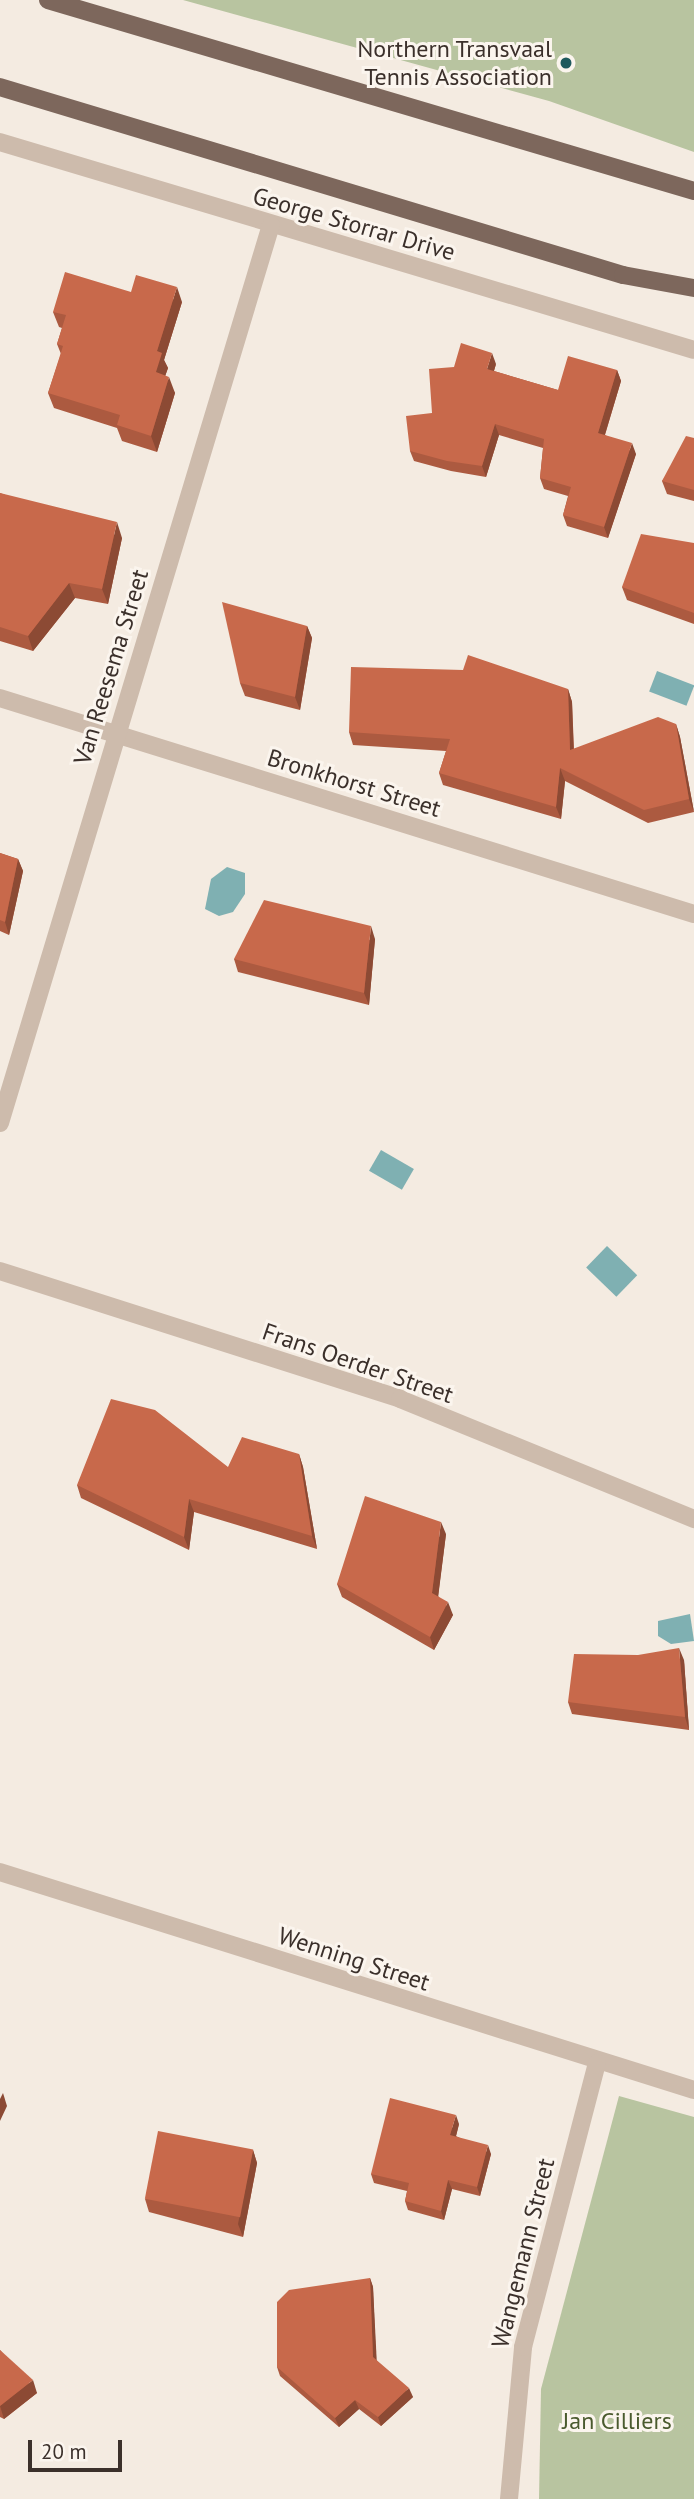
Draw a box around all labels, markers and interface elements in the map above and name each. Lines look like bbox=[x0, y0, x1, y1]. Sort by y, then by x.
place label: Northern Transvaal Tennis Association bbox=[356, 35, 552, 91]
marker: Northern Transvaal Tennis Association bbox=[558, 55, 574, 71]
street label: George Storrar Drive bbox=[249, 181, 459, 267]
street label: Van Reesema Street bbox=[68, 566, 154, 768]
street label: Bronkhorst Street bbox=[264, 743, 444, 823]
street label: Frans Oerder Street bbox=[259, 1317, 457, 1409]
street label: Wenning Street bbox=[275, 1921, 433, 1997]
street label: Wangemann Street bbox=[486, 2155, 560, 2351]
park label: Jan Cilliers bbox=[562, 2407, 672, 2435]
scale bar bbox=[32, 2426, 126, 2470]
text: 20 m bbox=[41, 2438, 87, 2465]

